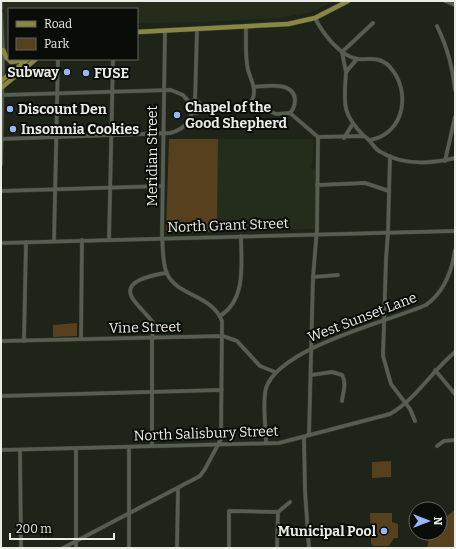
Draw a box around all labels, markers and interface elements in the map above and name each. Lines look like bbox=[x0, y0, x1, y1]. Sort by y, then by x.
legend bbox=[8, 8, 138, 60]
text: Road bbox=[44, 17, 72, 31]
text: Park bbox=[44, 37, 70, 51]
place label: Subway bbox=[7, 64, 59, 81]
place label: FUSE bbox=[94, 65, 129, 82]
marker: Subway bbox=[62, 67, 72, 77]
marker: FUSE bbox=[81, 68, 91, 78]
place label: Chapel of the Good Shepherd bbox=[185, 99, 288, 132]
place label: Discount Den bbox=[18, 101, 107, 118]
marker: Discount Den bbox=[5, 104, 15, 114]
street label: Meridian Street bbox=[144, 105, 161, 207]
marker: Chapel of the Good Shepherd bbox=[172, 110, 182, 120]
place label: Insomnia Cookies bbox=[21, 121, 139, 138]
marker: Insomnia Cookies bbox=[8, 124, 18, 134]
street label: North Grant Street bbox=[167, 215, 289, 236]
street label: West Sunset Lane bbox=[305, 289, 419, 346]
street label: Vine Street bbox=[109, 318, 181, 337]
street label: North Salisbury Street bbox=[133, 422, 279, 445]
north arrow bbox=[408, 501, 448, 541]
scale bar bbox=[10, 515, 114, 541]
text: N bbox=[431, 517, 444, 526]
text: 200 m bbox=[16, 522, 52, 536]
place label: Municipal Pool bbox=[278, 523, 377, 540]
marker: Municipal Pool bbox=[379, 526, 389, 536]

